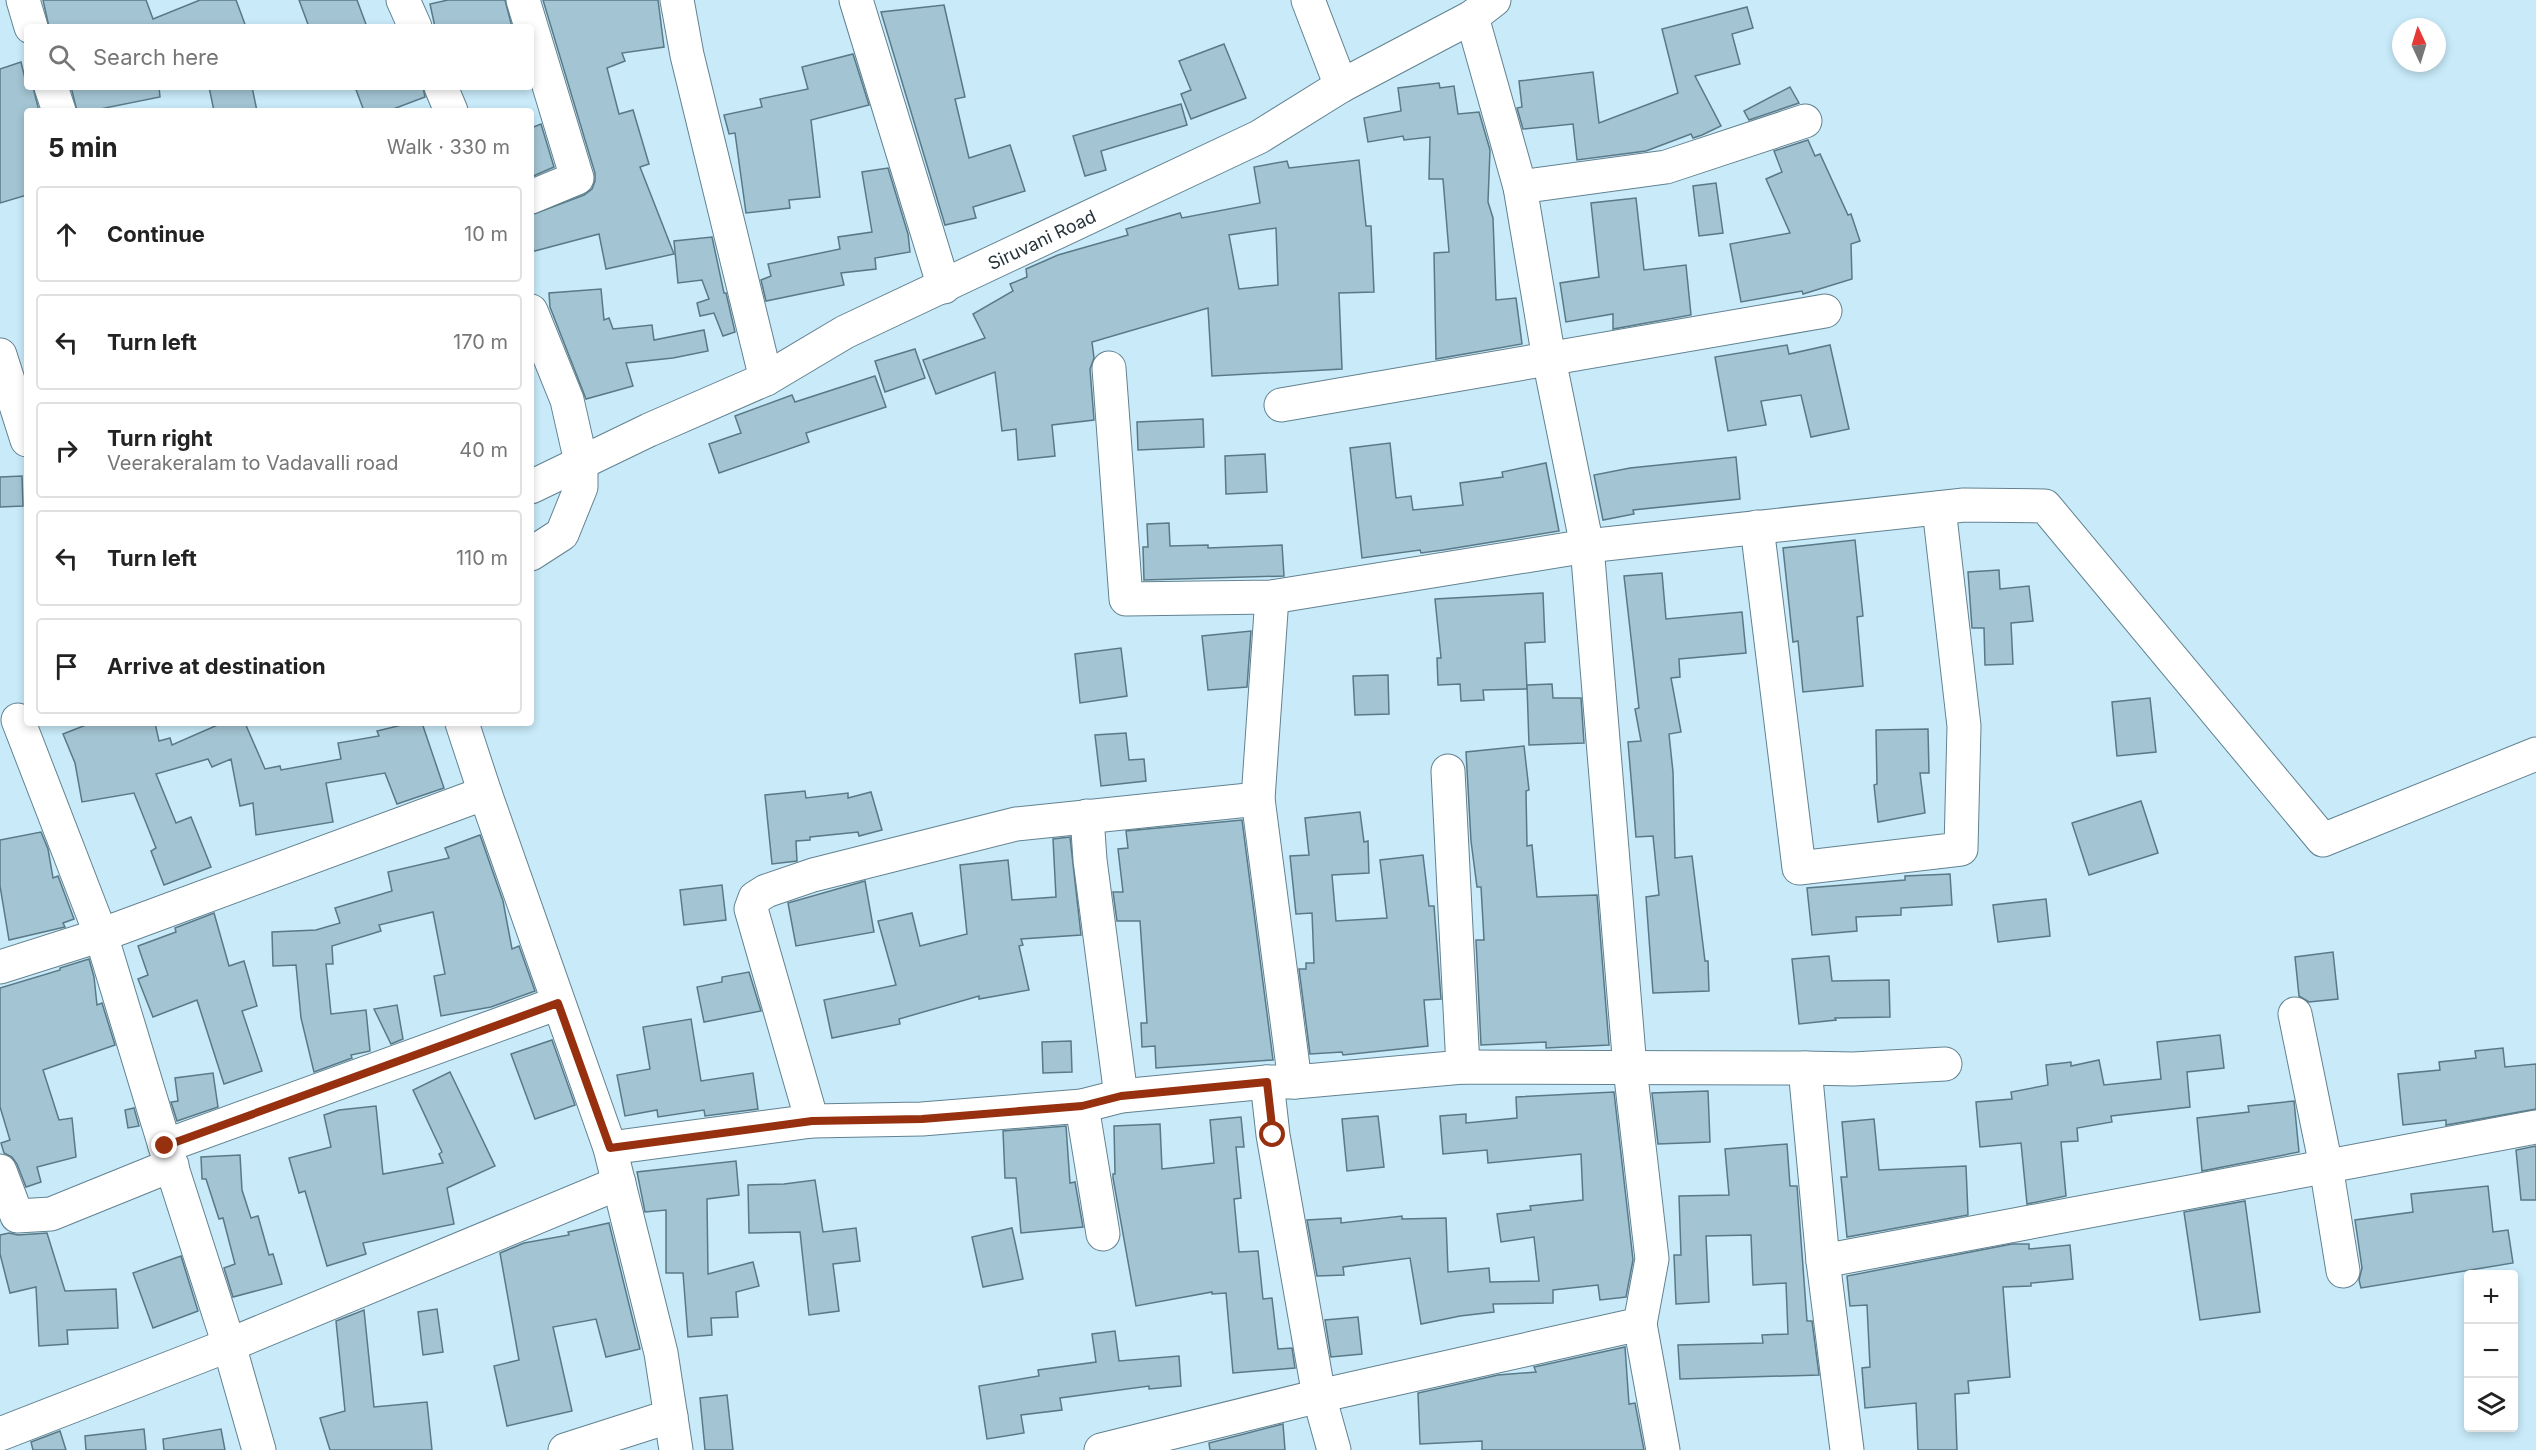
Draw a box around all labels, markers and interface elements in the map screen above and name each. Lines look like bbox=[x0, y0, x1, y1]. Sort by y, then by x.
north arrow bbox=[2392, 18, 2446, 72]
search box bbox=[24, 24, 534, 90]
icon: search bbox=[45, 41, 78, 74]
text: Search here bbox=[93, 44, 219, 70]
text: 5 min bbox=[48, 132, 118, 163]
text: Walk · 330 m bbox=[387, 135, 510, 159]
street label: Siruvani Road bbox=[984, 205, 1099, 274]
icon: ahead bbox=[50, 218, 83, 251]
text: Continue bbox=[107, 221, 205, 247]
text: 10 m bbox=[464, 222, 508, 246]
icon: left bbox=[50, 326, 83, 359]
text: Turn left bbox=[107, 329, 197, 355]
text: 170 m bbox=[453, 330, 508, 354]
text: Turn right bbox=[107, 425, 213, 451]
icon: right bbox=[50, 434, 83, 467]
text: 40 m bbox=[459, 438, 508, 462]
text: Veerakeralam to Vadavalli road bbox=[107, 451, 399, 475]
icon: left bbox=[50, 542, 83, 575]
text: Turn left bbox=[107, 545, 197, 571]
text: 110 m bbox=[456, 546, 508, 570]
icon: arrive bbox=[50, 650, 83, 683]
text: Arrive at destination bbox=[107, 653, 326, 679]
route start bbox=[1259, 1121, 1285, 1147]
route end bbox=[151, 1132, 177, 1158]
map controls bbox=[2464, 1270, 2518, 1432]
button: + bbox=[2464, 1270, 2518, 1324]
button: − bbox=[2464, 1324, 2518, 1378]
button: layers bbox=[2464, 1378, 2518, 1432]

